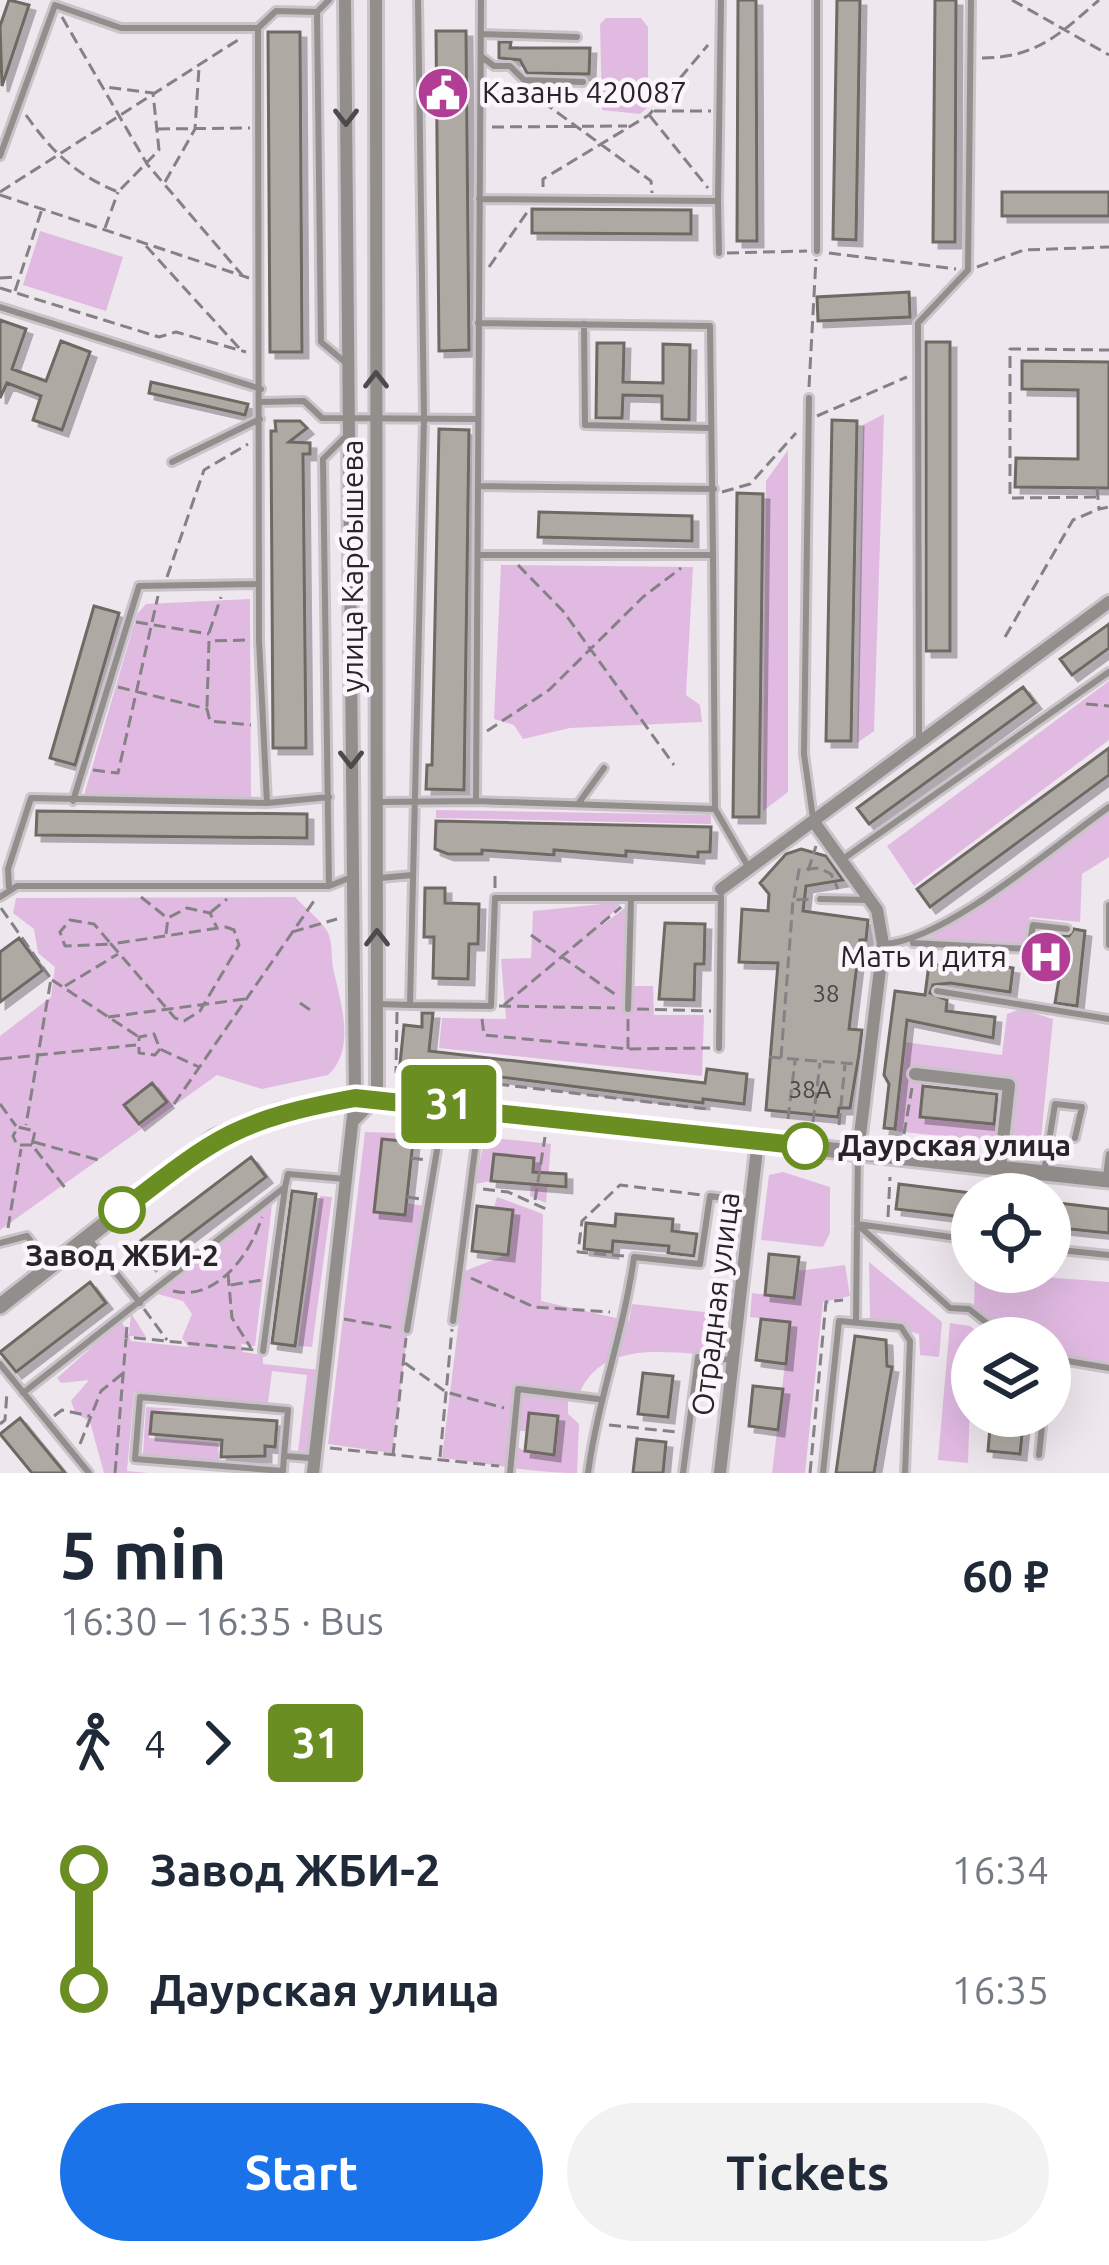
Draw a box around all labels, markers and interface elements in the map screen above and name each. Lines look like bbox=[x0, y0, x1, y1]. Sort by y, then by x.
public building icon: Казань 420087 bbox=[415, 65, 471, 121]
place label: Казань 420087 bbox=[482, 75, 687, 109]
one-way arrow bbox=[333, 109, 359, 127]
one-way arrow bbox=[363, 370, 389, 388]
street label: улица Карбышева bbox=[335, 440, 369, 692]
one-way arrow bbox=[338, 750, 364, 769]
one-way arrow bbox=[364, 928, 390, 946]
hospital icon: Мать и дитя bbox=[1018, 929, 1074, 985]
place label: Мать и дитя bbox=[840, 939, 1007, 973]
house number: 38 bbox=[812, 980, 840, 1007]
line badge: 31 bbox=[395, 1065, 503, 1143]
house number: 38А bbox=[789, 1076, 832, 1103]
text: 31 bbox=[425, 1080, 473, 1127]
marker: Даурская улица bbox=[783, 1124, 827, 1168]
place label: Даурская улица bbox=[838, 1128, 1071, 1162]
map controls bbox=[951, 1173, 1071, 1437]
button: locate bbox=[951, 1173, 1071, 1293]
marker: Завод ЖБИ-2 bbox=[100, 1188, 144, 1232]
street label: Отрадная улица bbox=[684, 1190, 746, 1418]
place label: Завод ЖБИ-2 bbox=[25, 1238, 219, 1272]
button: layers bbox=[951, 1317, 1071, 1437]
text: 5 min bbox=[60, 1517, 227, 1591]
text: 60 ₽ bbox=[962, 1550, 1049, 1601]
text: 16:30 – 16:35 · Bus bbox=[60, 1599, 384, 1642]
icon: walk bbox=[60, 1710, 126, 1776]
icon: forward bbox=[184, 1710, 250, 1776]
text: 31 bbox=[292, 1719, 339, 1766]
text: 4 bbox=[144, 1722, 166, 1765]
text: Завод ЖБИ-2 bbox=[150, 1844, 440, 1895]
text: 16:34 bbox=[951, 1848, 1049, 1891]
text: Даурская улица bbox=[150, 1964, 500, 2015]
text: 16:35 bbox=[951, 1968, 1049, 2011]
button: Start bbox=[60, 2103, 543, 2241]
button: Tickets bbox=[567, 2103, 1049, 2241]

